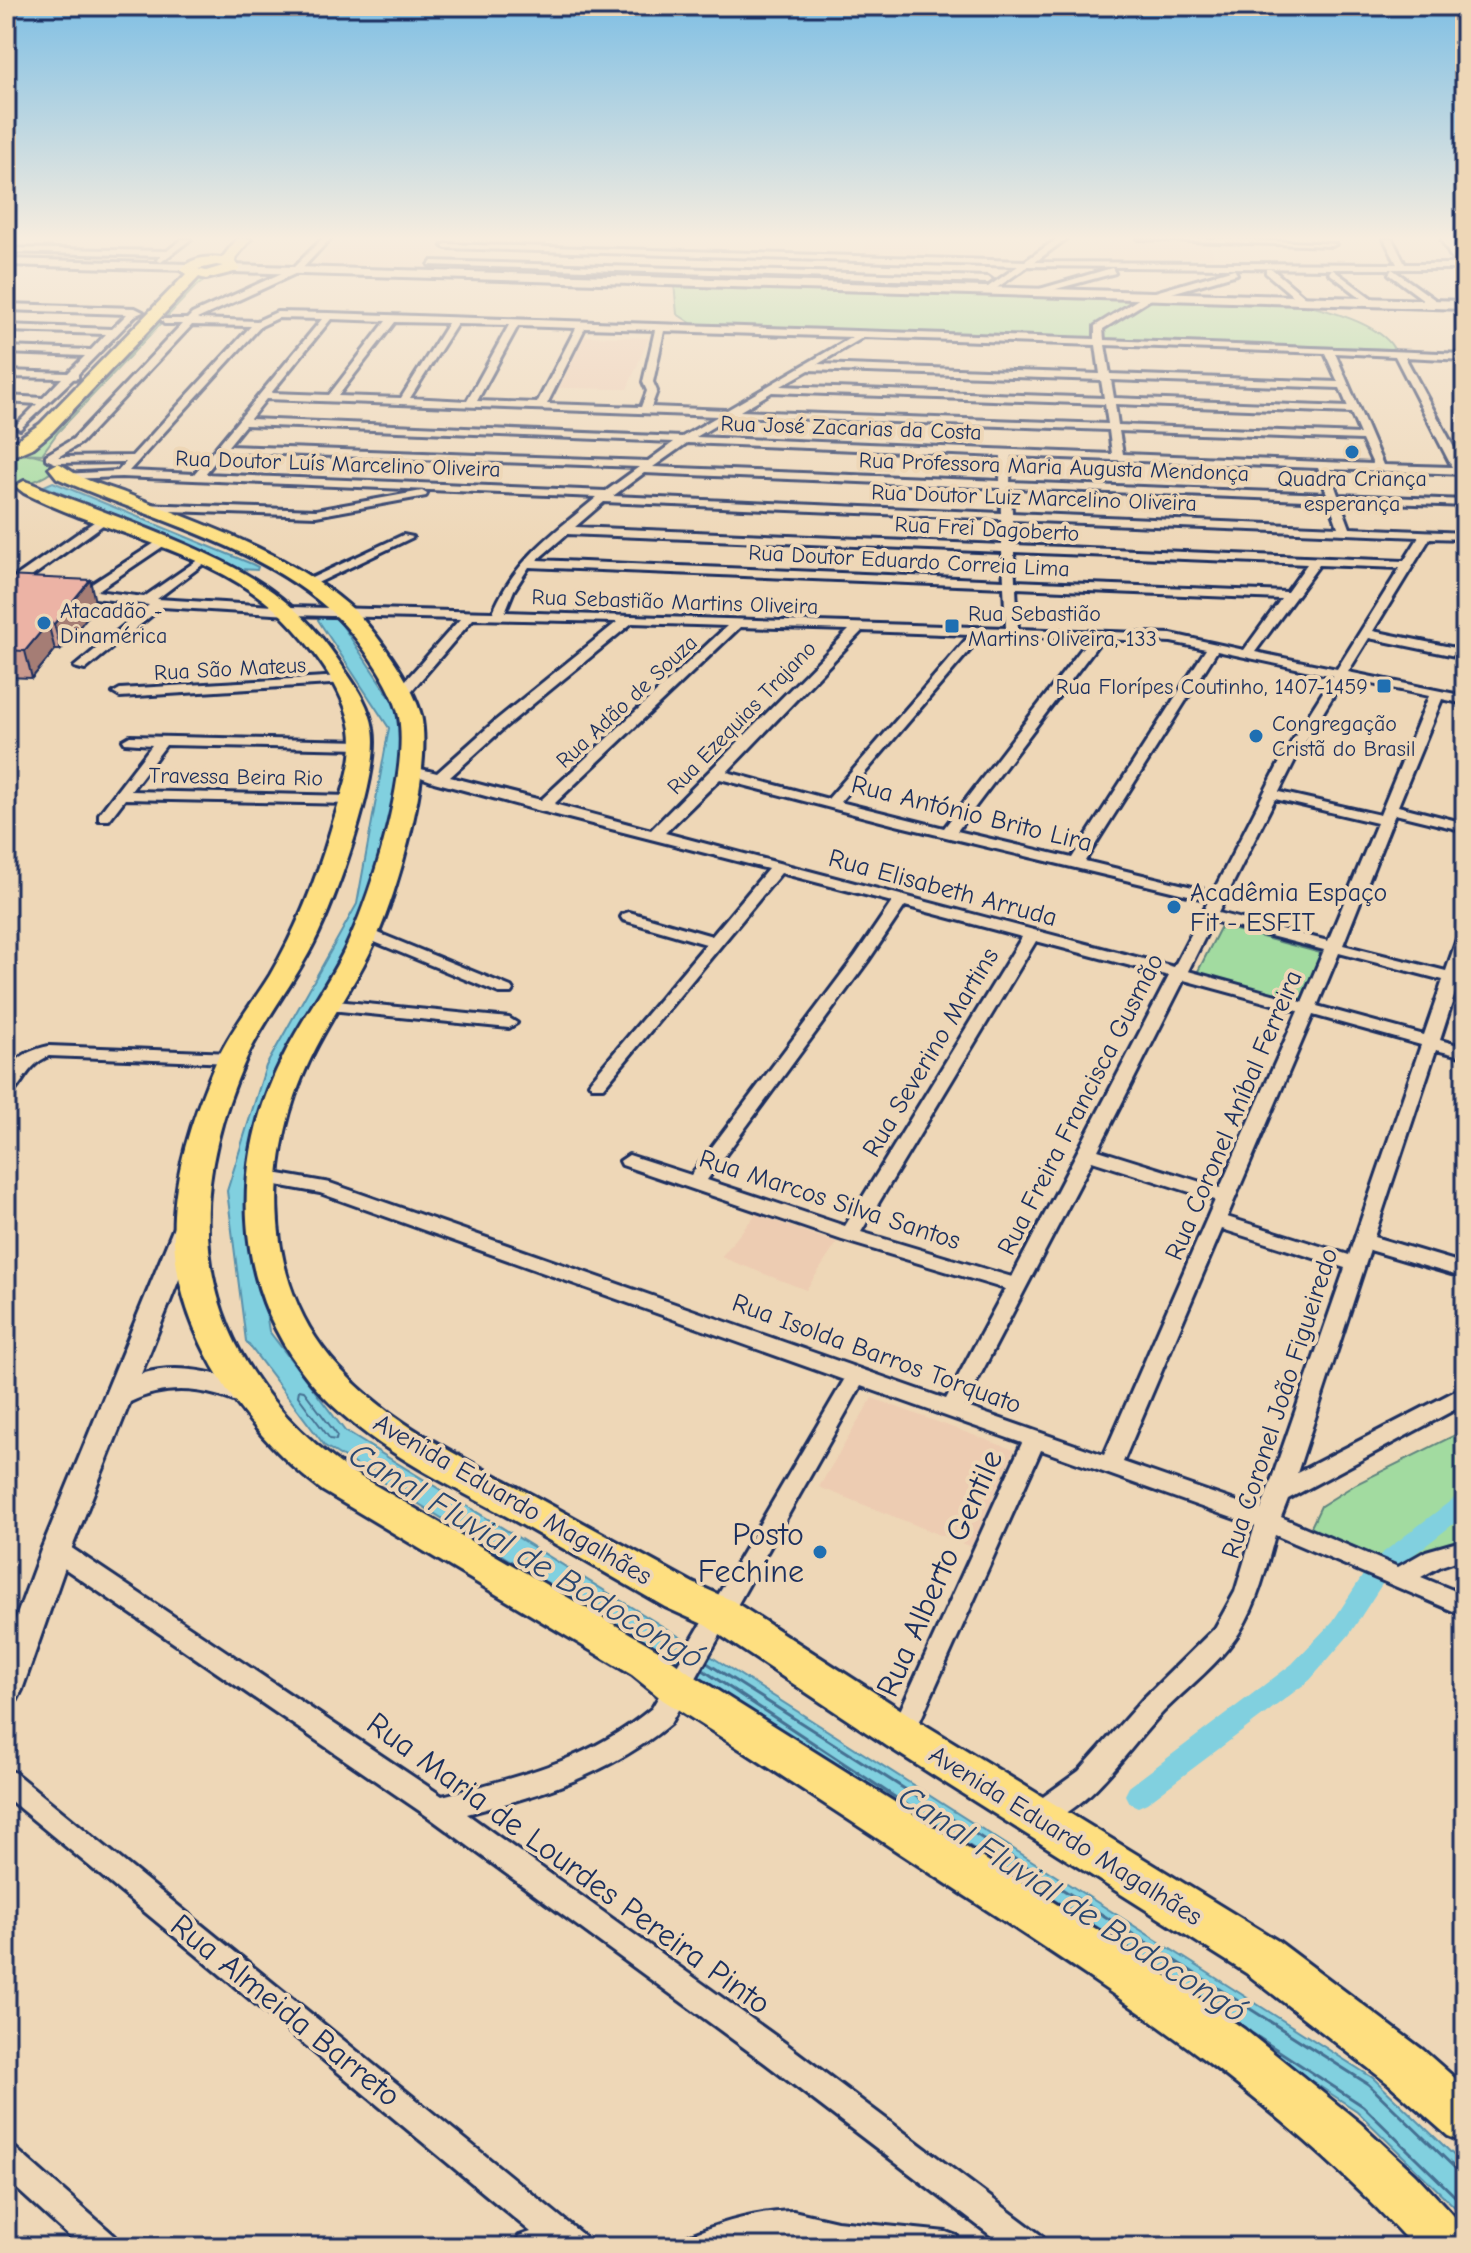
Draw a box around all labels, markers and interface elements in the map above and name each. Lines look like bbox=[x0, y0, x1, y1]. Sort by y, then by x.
street label: Rua José Zacarias da Costa bbox=[720, 410, 982, 446]
marker: Quadra Criança esperança bbox=[1343, 443, 1361, 461]
street label: Rua Doutor Luís Marcelino Oliveira bbox=[175, 445, 501, 483]
street label: Rua Professora Maria Augusta Mendonça bbox=[858, 447, 1250, 487]
place label: Quadra Criança esperança bbox=[1277, 466, 1427, 517]
street label: Rua Doutor Luiz Marcelino Oliveira bbox=[871, 479, 1197, 517]
street label: Rua Frei Dagoberto bbox=[894, 511, 1080, 547]
street label: Rua Doutor Eduardo Correia Lima bbox=[748, 540, 1070, 582]
street label: Rua Sebastião Martins Oliveira bbox=[531, 584, 819, 620]
place label: Atacadão - Dinamérica bbox=[60, 598, 167, 649]
place label: Rua Sebastião Martins Oliveira, 133 bbox=[968, 601, 1157, 652]
marker: Atacadão - Dinamérica bbox=[35, 614, 53, 632]
marker: Rua Sebastião Martins Oliveira, 133 bbox=[943, 617, 961, 635]
street label: Rua Adão de Souza bbox=[551, 630, 703, 774]
street label: Rua Ezequias Trajano bbox=[662, 636, 822, 800]
street label: Rua São Mateus bbox=[153, 652, 307, 686]
place label: Rua Florípes Coutinho, 1407-1459 bbox=[1055, 674, 1368, 700]
marker: Rua Florípes Coutinho, 1407-1459 bbox=[1375, 677, 1393, 695]
place label: Congregação Cristã do Brasil bbox=[1272, 711, 1416, 762]
marker: Congregação Cristã do Brasil bbox=[1247, 727, 1265, 745]
street label: Travessa Beira Rio bbox=[149, 762, 323, 792]
street label: Rua António Brito Lira bbox=[848, 770, 1095, 858]
street label: Rua Elisabeth Arruda bbox=[825, 843, 1060, 933]
place label: Acadêmia Espaço Fit - ESFIT bbox=[1190, 878, 1387, 938]
marker: Acadêmia Espaço Fit - ESFIT bbox=[1165, 898, 1183, 916]
street label: Rua Severino Martins bbox=[857, 942, 1005, 1163]
street label: Rua Freira Francisca Gusmão bbox=[992, 949, 1170, 1260]
street label: Rua Coronel Aníbal Ferreira bbox=[1159, 966, 1309, 1265]
street label: Rua Marcos Silva Santos bbox=[695, 1144, 964, 1256]
street label: Rua Coronel João Figueiredo bbox=[1216, 1244, 1344, 1562]
street label: Rua Isolda Barros Torquato bbox=[728, 1288, 1025, 1420]
street label: Avenida Eduardo Magalhães bbox=[368, 1408, 657, 1592]
water label: Canal Fluvial de Bodocongó bbox=[342, 1434, 711, 1678]
street label: Rua Alberto Gentile bbox=[868, 1444, 1010, 1702]
place label: Posto Fechine bbox=[698, 1516, 804, 1590]
marker: Posto Fechine bbox=[811, 1543, 829, 1561]
street label: Rua Maria de Lourdes Pereira Pinto bbox=[360, 1705, 778, 2022]
street label: Avenida Eduardo Magalhães bbox=[924, 1739, 1207, 1932]
water label: Canal Fluvial de Bodocongó bbox=[891, 1776, 1254, 2031]
street label: Rua Almeida Barreto bbox=[163, 1906, 408, 2114]

